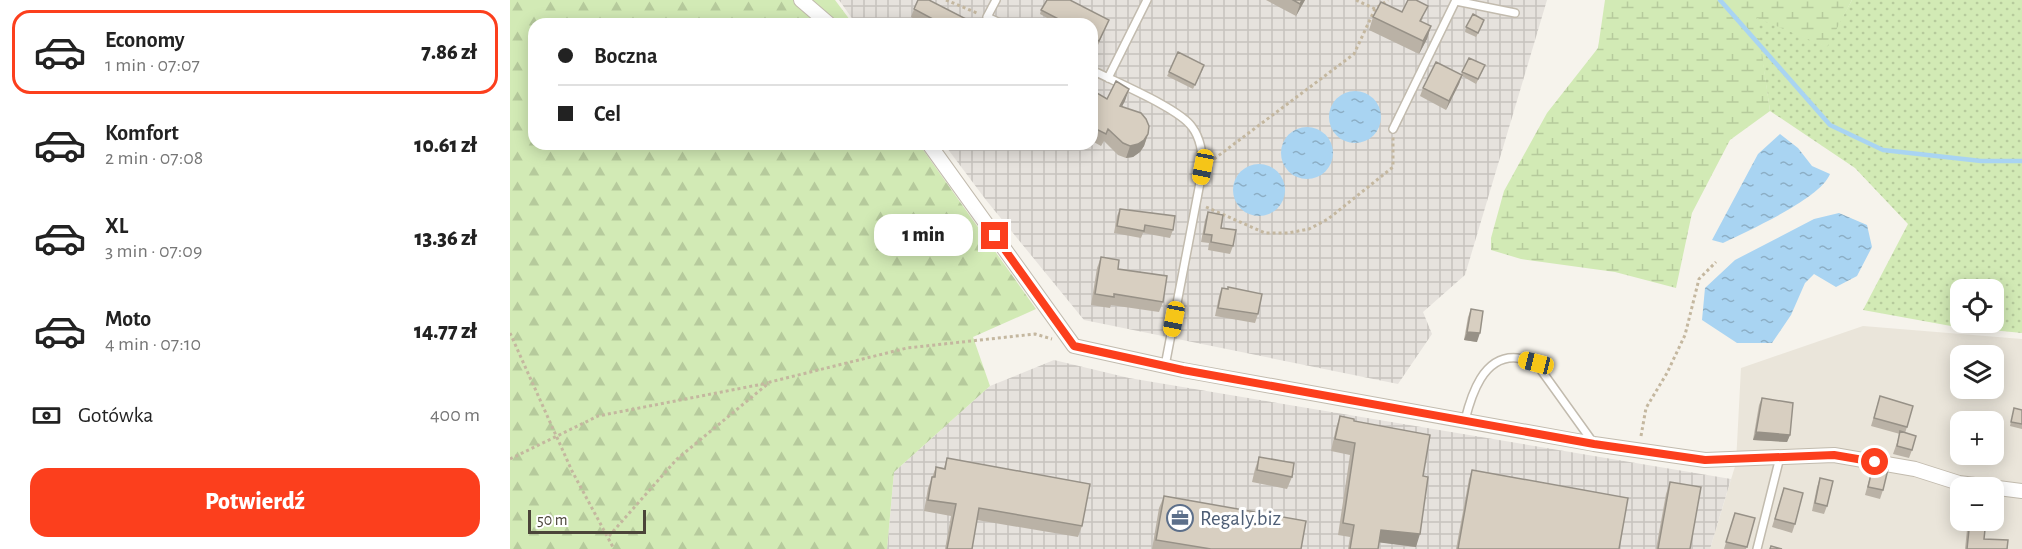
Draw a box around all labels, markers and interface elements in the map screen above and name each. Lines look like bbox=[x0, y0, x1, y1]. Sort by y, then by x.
icon: car bbox=[33, 25, 87, 79]
text: Economy bbox=[105, 29, 185, 51]
text: 7.86 zł bbox=[421, 41, 477, 63]
text: Boczna bbox=[594, 45, 658, 67]
text: 1 min · 07:07 bbox=[105, 55, 200, 75]
text: Cel bbox=[594, 103, 621, 125]
icon: car bbox=[33, 118, 87, 172]
text: Komfort bbox=[105, 122, 179, 144]
text: 10.61 zł bbox=[414, 134, 477, 156]
text: 2 min · 07:08 bbox=[105, 148, 203, 168]
car bbox=[1191, 148, 1215, 186]
icon: car bbox=[33, 211, 87, 265]
text: XL bbox=[105, 215, 128, 237]
callout: 1 min bbox=[875, 215, 974, 257]
route end bbox=[981, 222, 1008, 249]
text: 1 min bbox=[902, 225, 945, 245]
text: 13.36 zł bbox=[414, 227, 477, 249]
text: 3 min · 07:09 bbox=[105, 241, 202, 261]
map controls bbox=[1950, 279, 2004, 531]
button: locate bbox=[1950, 279, 2004, 333]
car bbox=[1162, 300, 1186, 338]
icon: car bbox=[33, 304, 87, 358]
text: Moto bbox=[105, 308, 151, 330]
text: 14.77 zł bbox=[414, 320, 477, 342]
text: 4 min · 07:10 bbox=[105, 334, 201, 354]
button: layers bbox=[1950, 345, 2004, 399]
car bbox=[1516, 350, 1556, 376]
icon: cash bbox=[30, 399, 63, 432]
text: Gotówka bbox=[78, 404, 153, 426]
text: 400 m bbox=[430, 405, 480, 425]
button: + bbox=[1950, 411, 2004, 465]
route start bbox=[1861, 448, 1888, 475]
button: Potwierdź bbox=[30, 468, 480, 537]
button: − bbox=[1950, 477, 2004, 531]
office icon: Regaly.biz bbox=[1165, 503, 1195, 533]
scale bar bbox=[528, 507, 646, 534]
place label: Regaly.biz bbox=[1200, 508, 1281, 529]
text: 50 m bbox=[537, 512, 568, 528]

